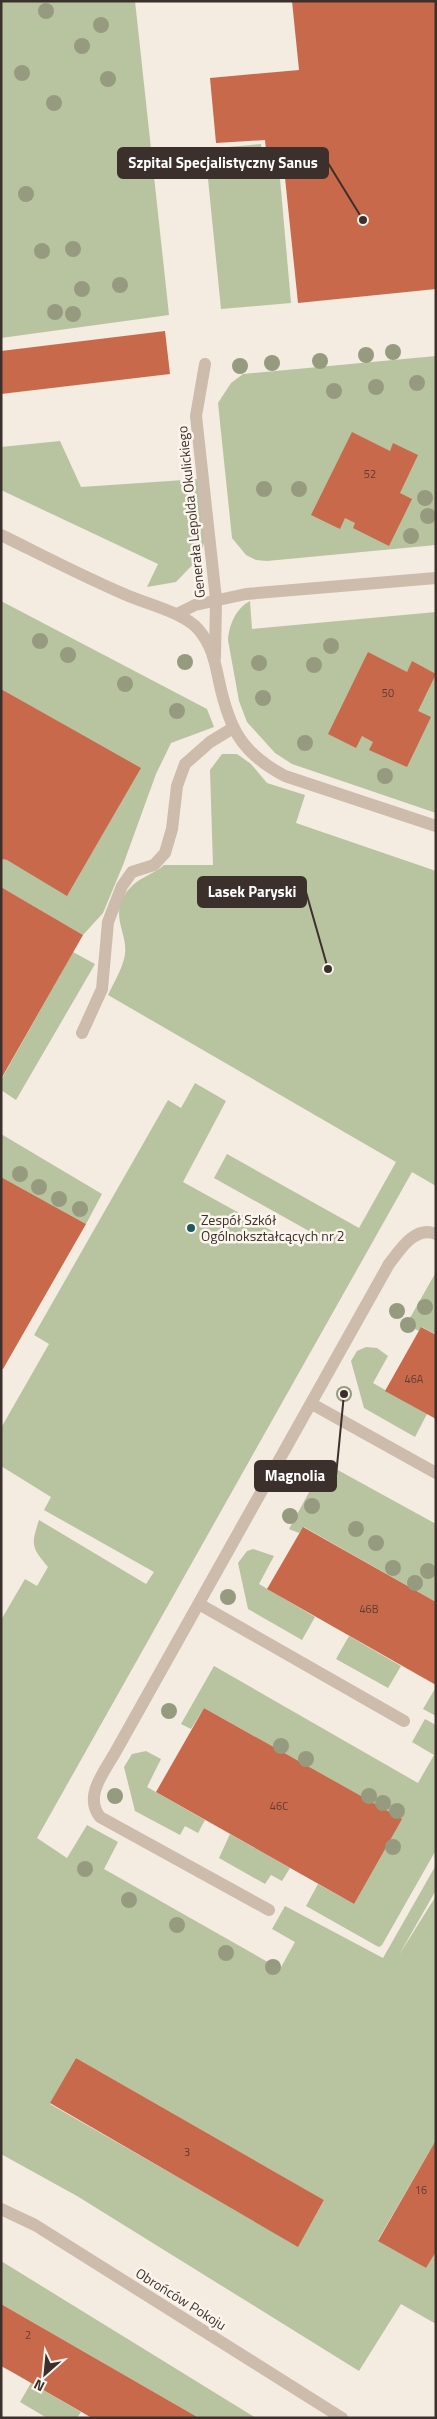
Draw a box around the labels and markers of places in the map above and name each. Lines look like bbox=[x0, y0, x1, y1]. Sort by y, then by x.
callout: Szpital Specjalistyczny Sanus bbox=[118, 148, 328, 178]
callout: Lasek Paryski bbox=[198, 877, 306, 907]
place label: Zespół Szkół Ogólnokształcących nr 2 bbox=[201, 1209, 345, 1246]
marker: Zespół Szkół Ogólnokształcących nr 2 bbox=[185, 1222, 197, 1234]
callout: Magnolia bbox=[255, 1461, 336, 1491]

